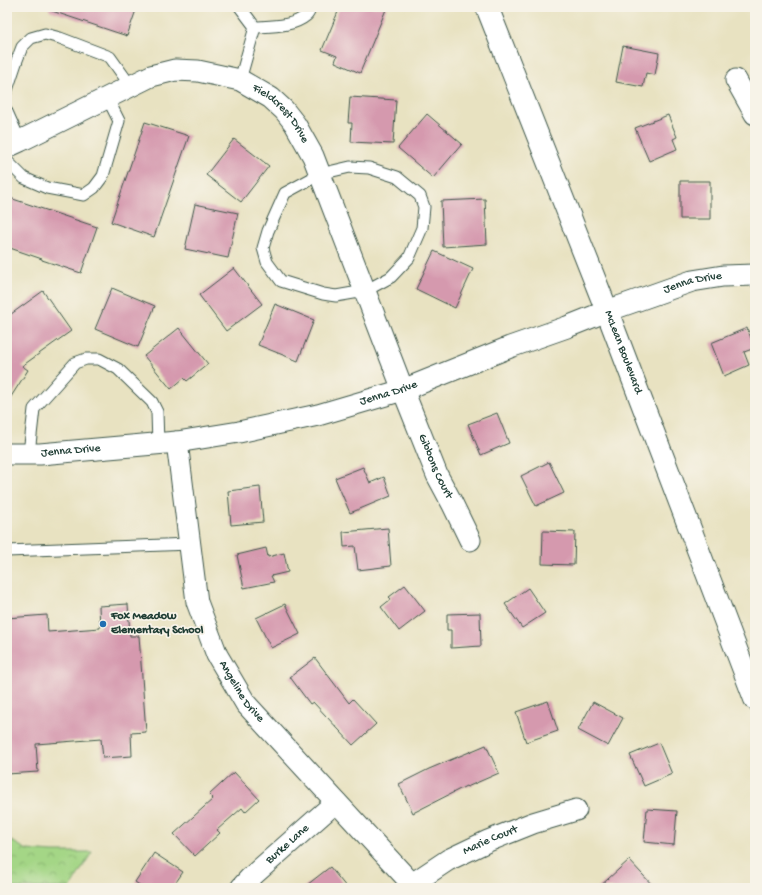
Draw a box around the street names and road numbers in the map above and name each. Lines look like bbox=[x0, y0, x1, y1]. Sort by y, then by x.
street label: Fieldcrest Drive bbox=[249, 81, 312, 147]
street label: Jenna Drive bbox=[662, 269, 724, 297]
street label: McLean Boulevard bbox=[600, 308, 645, 397]
street label: Jenna Drive bbox=[358, 378, 420, 409]
street label: Gibbons Court bbox=[414, 432, 456, 502]
street label: Jenna Drive bbox=[41, 442, 102, 461]
street label: Angeline Drive bbox=[215, 658, 267, 726]
street label: Burke Lane bbox=[262, 821, 313, 868]
street label: Marie Court bbox=[461, 822, 521, 859]

